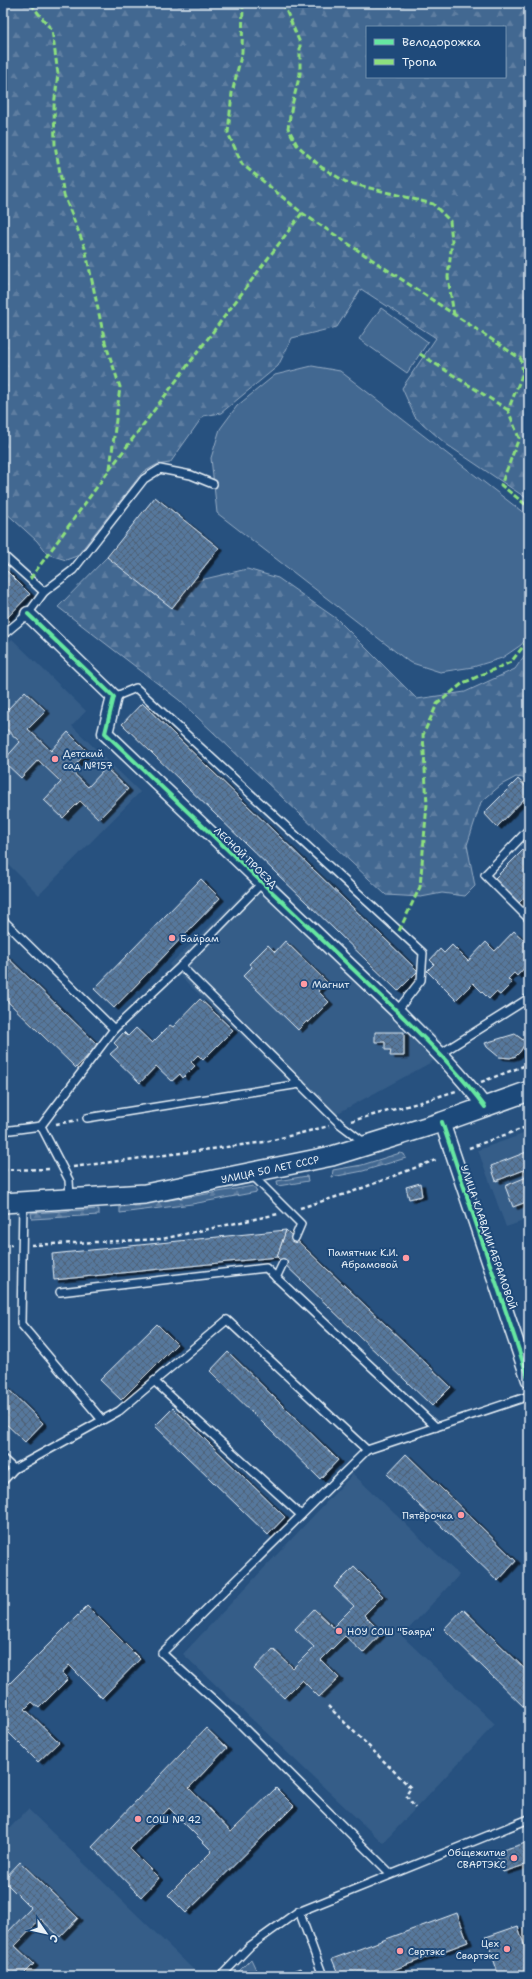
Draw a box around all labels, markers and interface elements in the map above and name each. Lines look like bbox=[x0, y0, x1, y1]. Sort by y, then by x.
legend bbox=[366, 26, 506, 78]
text: Велодорожка bbox=[402, 34, 481, 50]
text: Тропа bbox=[402, 54, 437, 70]
place label: Детский сад №157 bbox=[63, 747, 113, 772]
marker: Детский сад №157 bbox=[50, 754, 60, 764]
street label: ЛЕСНОЙ ПРОЕЗД bbox=[211, 824, 280, 891]
place label: Байрам bbox=[180, 932, 219, 945]
marker: Байрам bbox=[167, 933, 177, 943]
place label: Магнит bbox=[312, 978, 350, 991]
marker: Магнит bbox=[299, 979, 309, 989]
street label: УЛИЦА 50 ЛЕТ СССР bbox=[220, 1153, 320, 1186]
street label: УЛИЦА КЛАВДИИ АБРАМОВОЙ bbox=[458, 1163, 519, 1311]
place label: Памятник К.И. Абрамовой bbox=[328, 1246, 398, 1271]
marker: Памятник К.И. Абрамовой bbox=[401, 1253, 411, 1263]
place label: Пятёрочка bbox=[402, 1509, 454, 1522]
marker: Пятёрочка bbox=[456, 1510, 466, 1520]
place label: НОУ СОШ "Баярд" bbox=[347, 1625, 435, 1638]
marker: НОУ СОШ "Баярд" bbox=[334, 1626, 344, 1636]
place label: СОШ № 42 bbox=[146, 1813, 201, 1826]
marker: СОШ № 42 bbox=[133, 1814, 143, 1824]
place label: Общежитие СВАРТЭКС bbox=[447, 1846, 506, 1871]
marker: Общежитие СВАРТЭКС bbox=[509, 1853, 519, 1863]
north arrow bbox=[26, 1913, 66, 1953]
text: С bbox=[46, 1931, 62, 1946]
place label: Цех Свартэкс bbox=[456, 1937, 499, 1962]
marker: Цех Свартэкс bbox=[502, 1944, 512, 1954]
place label: Свртэкс bbox=[408, 1945, 445, 1958]
marker: Свртэкс bbox=[395, 1946, 405, 1956]

